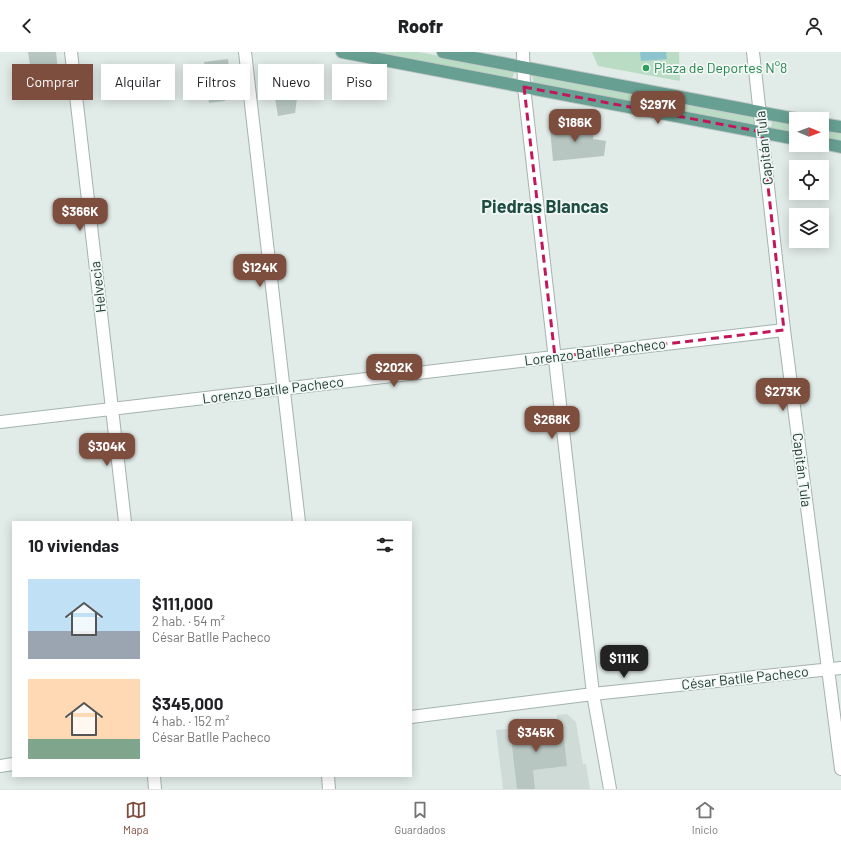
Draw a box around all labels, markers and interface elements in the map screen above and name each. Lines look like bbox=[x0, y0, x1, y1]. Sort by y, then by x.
icon: back bbox=[16, 15, 38, 37]
text: Roofr bbox=[398, 15, 443, 37]
icon: person bbox=[803, 15, 825, 37]
place label: Plaza de Deportes N°8 bbox=[654, 59, 787, 76]
marker: Plaza de Deportes N°8 bbox=[641, 63, 651, 73]
chip: Comprar bbox=[12, 64, 93, 100]
chip: Alquilar bbox=[101, 64, 175, 100]
chip: Filtros bbox=[183, 64, 250, 100]
chip: Nuevo bbox=[258, 64, 324, 100]
chip: Piso bbox=[332, 64, 387, 100]
pin: $297K bbox=[630, 91, 686, 125]
text: $297K bbox=[640, 96, 676, 112]
pin: $186K bbox=[547, 109, 603, 143]
street label: Capitán Tula bbox=[751, 110, 776, 186]
north arrow bbox=[789, 112, 829, 152]
map controls bbox=[789, 112, 829, 248]
text: $186K bbox=[558, 114, 592, 130]
button: locate bbox=[789, 160, 829, 200]
district label: Piedras Blancas bbox=[481, 195, 609, 217]
pin: $366K bbox=[52, 198, 108, 232]
text: $366K bbox=[62, 203, 98, 219]
button: layers bbox=[789, 208, 829, 248]
pin: $124K bbox=[232, 254, 288, 288]
text: $124K bbox=[242, 259, 278, 275]
street label: Helvecia bbox=[86, 260, 109, 314]
street label: Lorenzo Batlle Pacheco bbox=[523, 334, 667, 369]
pin: $202K bbox=[366, 354, 422, 388]
text: $202K bbox=[375, 359, 413, 375]
street label: Lorenzo Batlle Pacheco bbox=[201, 372, 345, 407]
pin: $273K bbox=[755, 378, 811, 412]
text: $273K bbox=[765, 383, 801, 399]
pin: $268K bbox=[524, 406, 580, 440]
text: $268K bbox=[534, 411, 570, 427]
street label: Capitán Tula bbox=[790, 432, 815, 508]
pin: $304K bbox=[79, 433, 135, 467]
text: $304K bbox=[88, 438, 126, 454]
icon: filters bbox=[374, 534, 396, 556]
text: 10 viviendas bbox=[28, 535, 119, 555]
text: $111,000 bbox=[152, 593, 213, 613]
icon: home bbox=[60, 595, 108, 643]
text: 2 hab. · 54 m² bbox=[152, 613, 225, 629]
text: César Batlle Pacheco bbox=[152, 629, 271, 645]
pin: $111K bbox=[596, 645, 652, 679]
text: $111K bbox=[609, 650, 639, 666]
street label: César Batlle Pacheco bbox=[681, 662, 809, 693]
text: $345,000 bbox=[152, 693, 224, 713]
icon: home bbox=[60, 695, 108, 743]
text: 4 hab. · 152 m² bbox=[152, 713, 230, 729]
pin: $345K bbox=[508, 719, 564, 753]
text: $345K bbox=[517, 724, 555, 740]
text: César Batlle Pacheco bbox=[152, 729, 271, 745]
tab: Mapa bbox=[123, 799, 148, 836]
tab: Guardados bbox=[394, 799, 446, 836]
tab: Inicio bbox=[692, 799, 718, 836]

